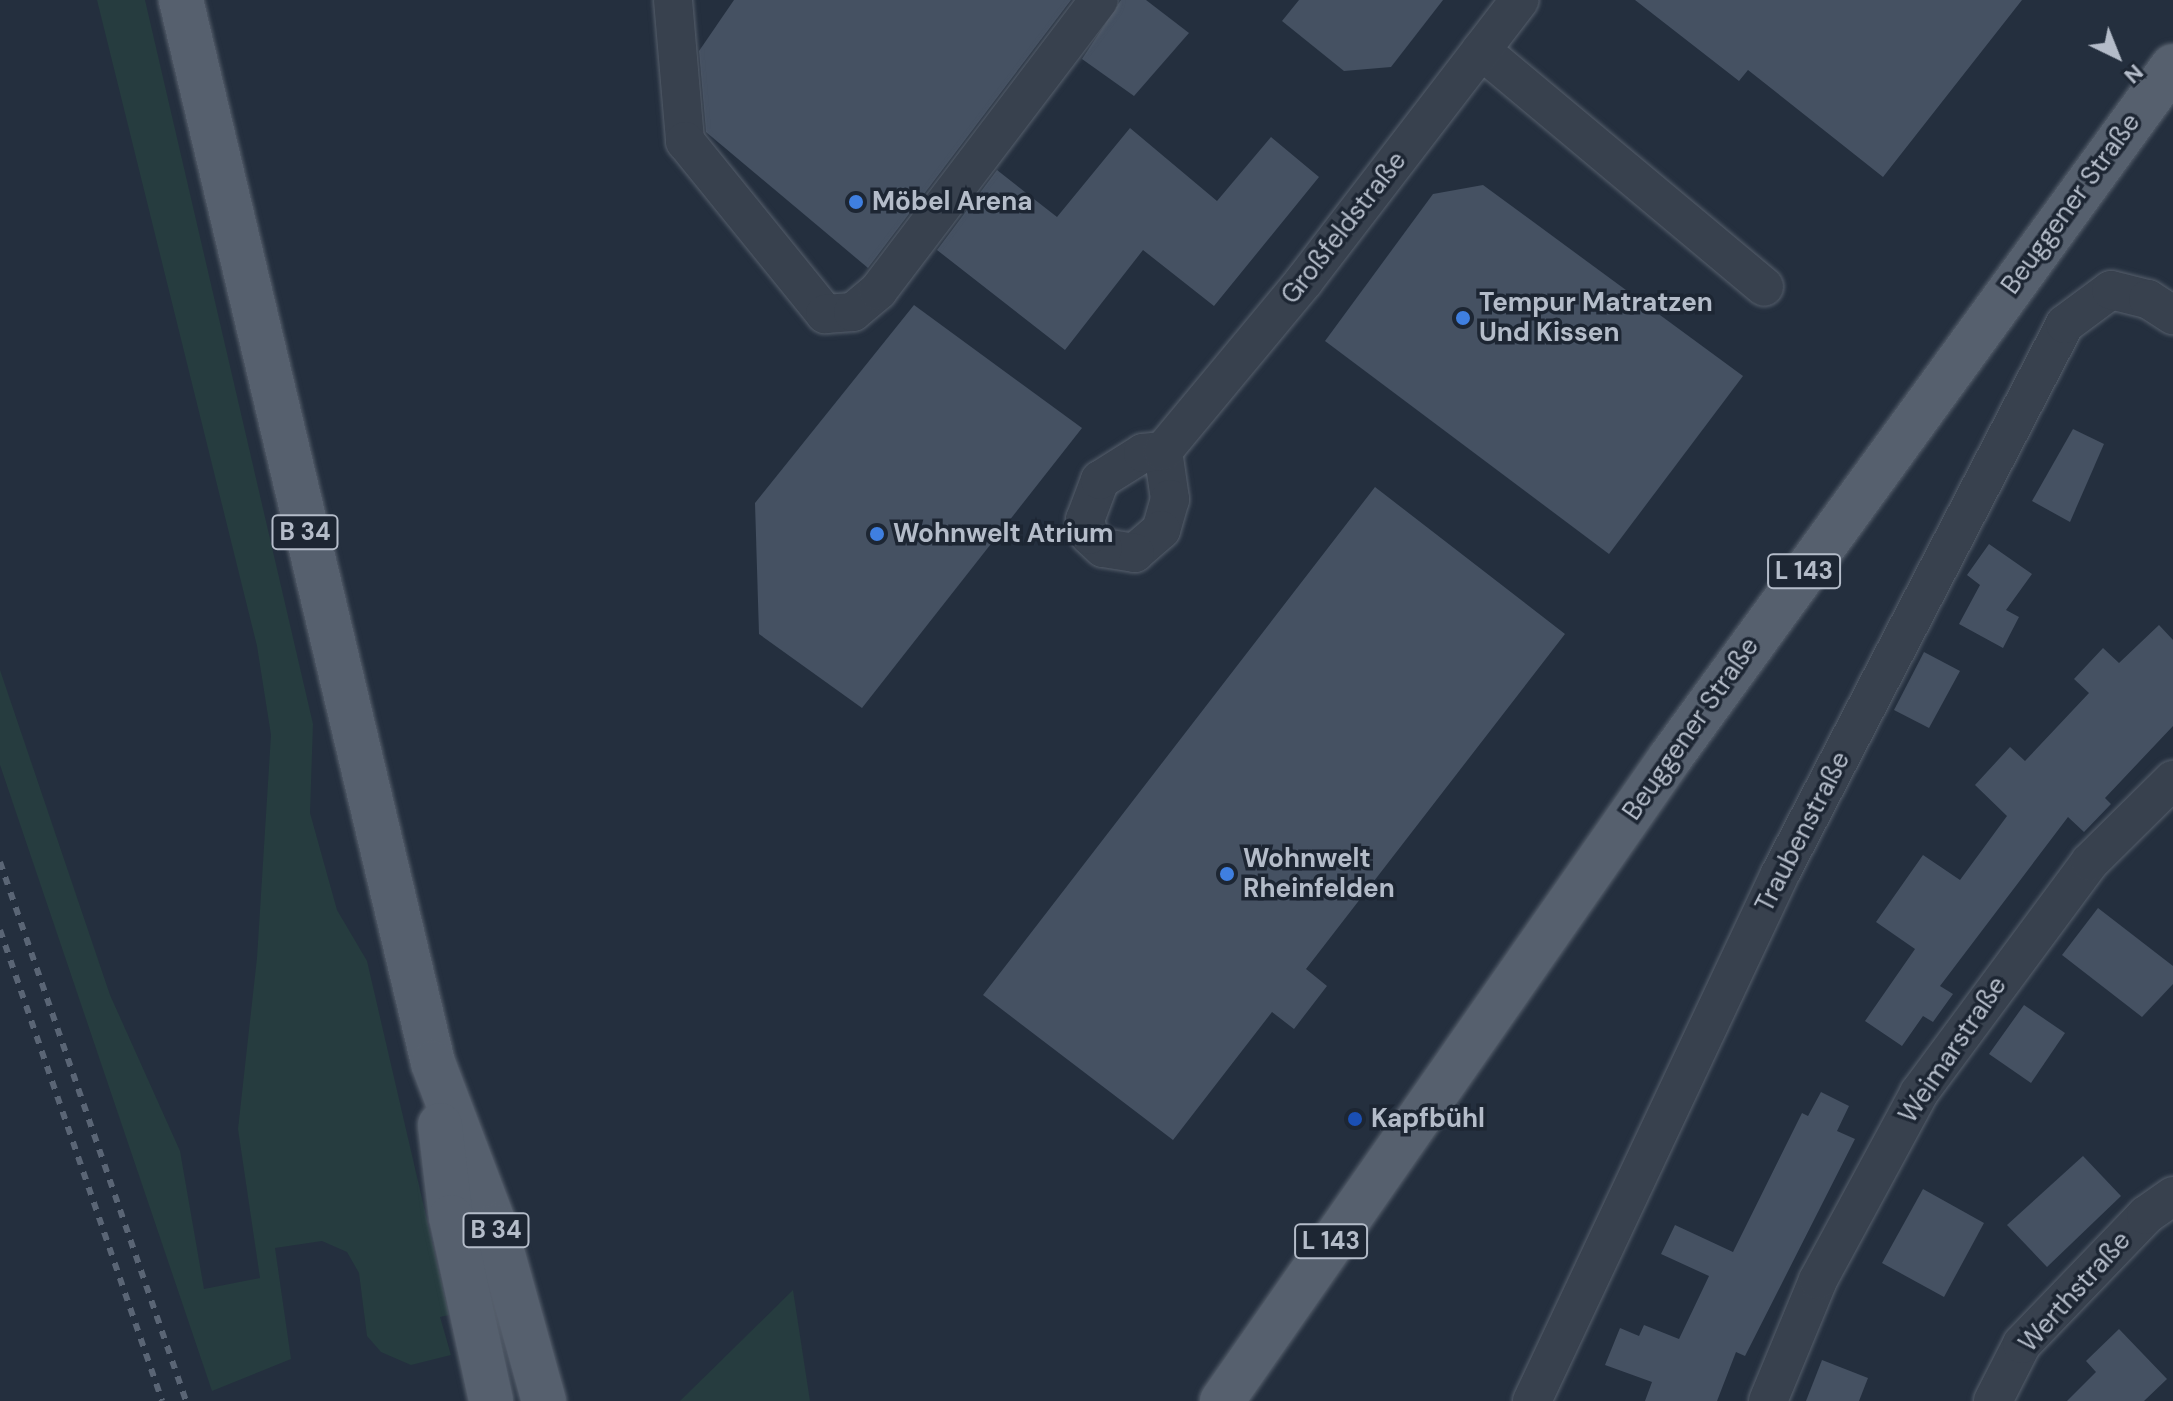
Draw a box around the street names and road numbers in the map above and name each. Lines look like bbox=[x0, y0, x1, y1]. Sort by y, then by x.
street label: Beuggener Straße bbox=[1995, 108, 2147, 300]
street label: Großfeldstraße bbox=[1275, 146, 1413, 310]
road number: B 34 bbox=[271, 512, 339, 552]
road number: L 143 bbox=[1766, 551, 1842, 591]
street label: Beuggener Straße bbox=[1616, 632, 1766, 826]
street label: Traubenstraße bbox=[1749, 747, 1857, 917]
street label: Weimarstraße bbox=[1893, 971, 2013, 1129]
road number: B 34 bbox=[462, 1210, 530, 1250]
road number: L 143 bbox=[1293, 1221, 1369, 1261]
street label: Werthstraße bbox=[2013, 1225, 2137, 1359]

